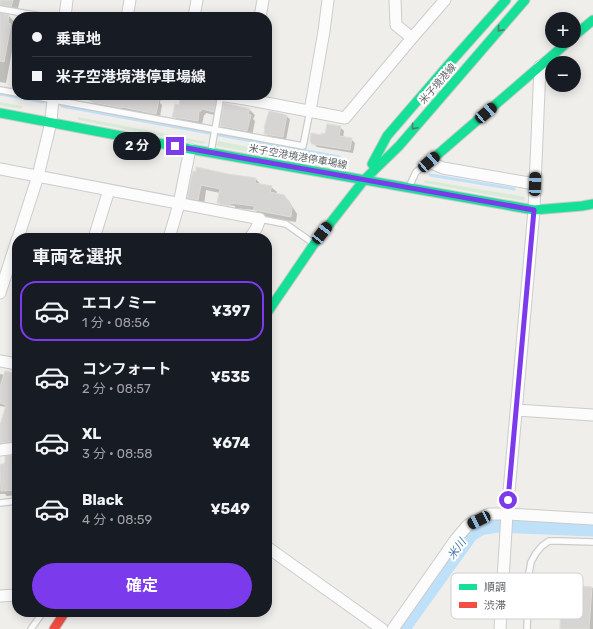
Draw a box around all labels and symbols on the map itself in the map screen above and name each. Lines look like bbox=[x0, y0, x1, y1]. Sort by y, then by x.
one-way arrow bbox=[497, 25, 504, 32]
street label: 米子境港線 bbox=[417, 61, 459, 107]
car bbox=[473, 101, 499, 125]
one-way arrow bbox=[412, 123, 419, 130]
callout: 2 分 bbox=[113, 132, 161, 160]
route end bbox=[166, 137, 184, 155]
street label: 米子空港境港停車場線 bbox=[248, 142, 348, 172]
car bbox=[416, 150, 442, 174]
car bbox=[529, 172, 541, 196]
car bbox=[310, 220, 334, 246]
route start bbox=[499, 491, 517, 509]
car bbox=[466, 509, 492, 531]
water label: 米川 bbox=[445, 535, 469, 562]
legend bbox=[451, 573, 583, 619]
text: 順調 bbox=[484, 581, 506, 594]
text: 渋滞 bbox=[484, 599, 506, 612]

